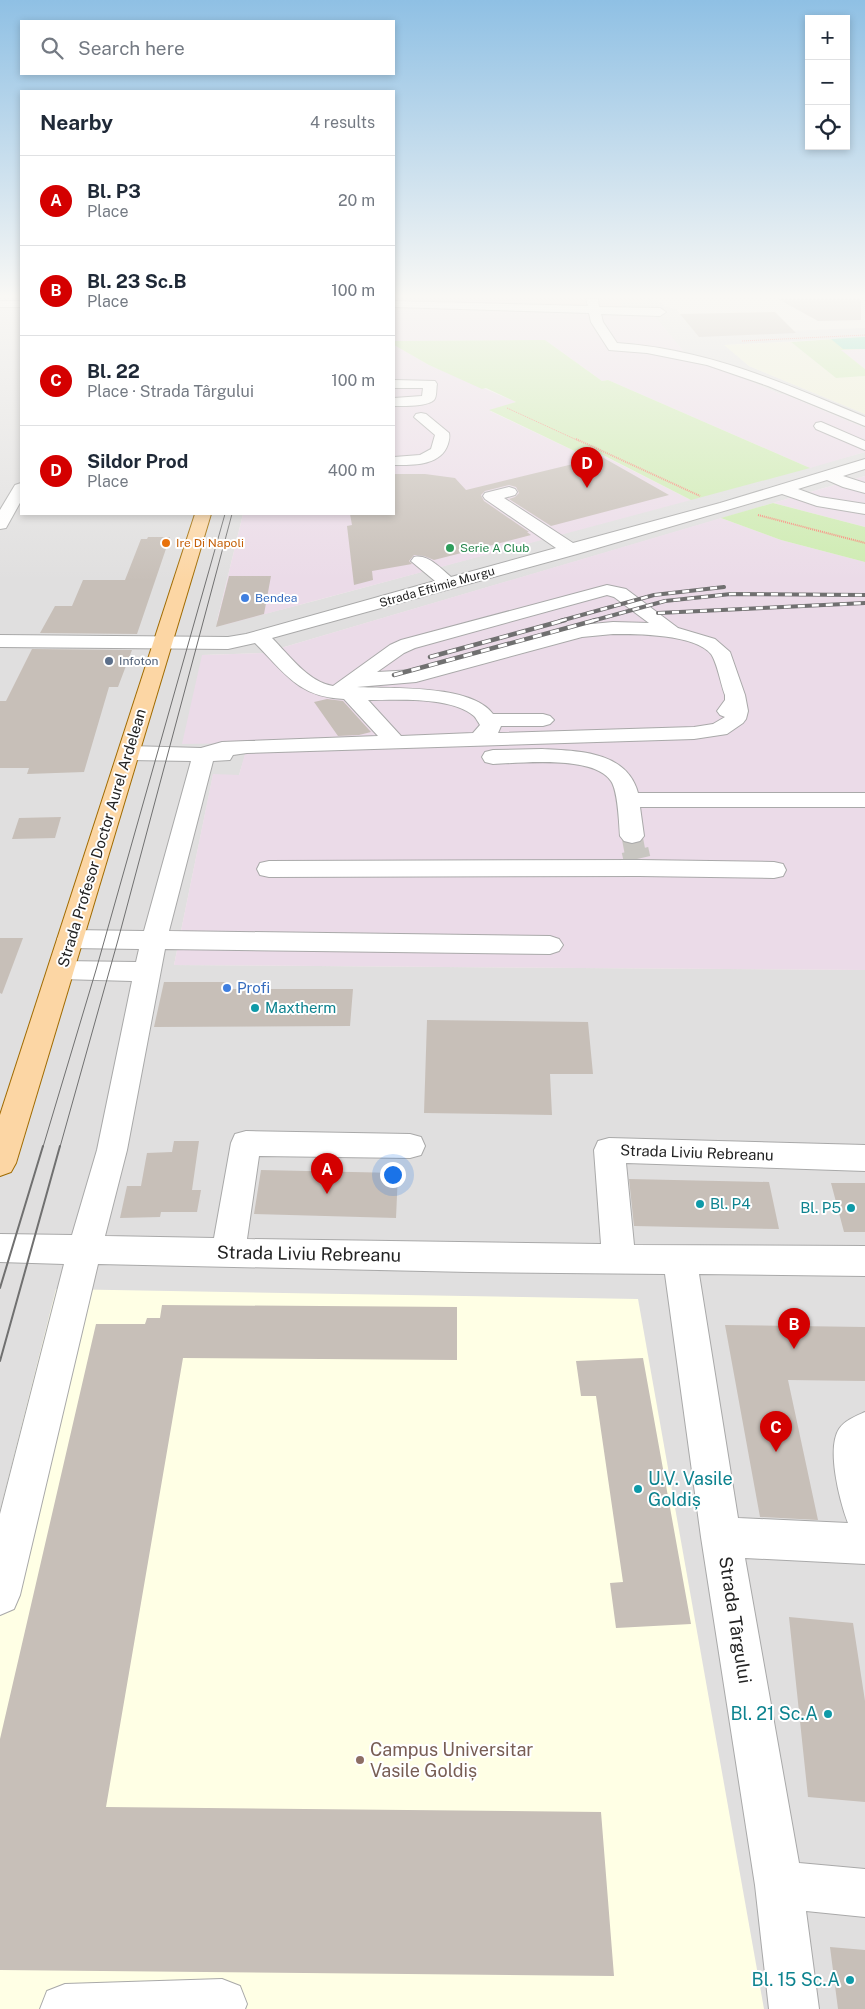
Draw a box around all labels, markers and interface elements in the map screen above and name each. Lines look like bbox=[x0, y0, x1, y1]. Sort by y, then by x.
map controls bbox=[805, 15, 850, 150]
button: + bbox=[805, 15, 850, 60]
search box bbox=[20, 20, 395, 75]
icon: search bbox=[38, 34, 66, 62]
text: Search here bbox=[78, 37, 185, 59]
button: − bbox=[805, 60, 850, 105]
button: locate bbox=[805, 105, 850, 150]
text: Nearby bbox=[40, 110, 113, 135]
text: 4 results bbox=[310, 113, 375, 132]
text: Bl. P3 bbox=[87, 180, 141, 202]
text: A bbox=[50, 191, 62, 210]
text: 20 m bbox=[338, 191, 375, 210]
text: Place bbox=[87, 202, 129, 221]
text: Bl. 23 Sc.B bbox=[87, 270, 186, 292]
text: B bbox=[51, 281, 61, 300]
text: 100 m bbox=[331, 281, 375, 300]
text: Place bbox=[87, 292, 129, 311]
text: Bl. 22 bbox=[87, 360, 140, 382]
text: C bbox=[50, 371, 62, 390]
text: 100 m bbox=[331, 371, 375, 390]
text: Place · Strada Târgului bbox=[87, 382, 254, 401]
pin: D bbox=[571, 447, 603, 488]
text: Sildor Prod bbox=[87, 450, 188, 472]
text: D bbox=[50, 461, 62, 480]
text: 400 m bbox=[328, 461, 375, 480]
text: Place bbox=[87, 472, 129, 491]
place label: Ire Di Napoli bbox=[176, 536, 244, 550]
marker: Ire Di Napoli bbox=[160, 537, 172, 549]
place label: Serie A Club bbox=[460, 541, 529, 555]
marker: Serie A Club bbox=[444, 542, 456, 554]
street label: Strada Eftimie Murgu bbox=[378, 564, 496, 610]
place label: Bendea bbox=[255, 591, 297, 605]
marker: Bendea bbox=[239, 592, 251, 604]
place label: Infoton bbox=[119, 654, 159, 668]
marker: Infoton bbox=[103, 655, 115, 667]
street label: Strada Profesor Doctor Aurel Ardelean bbox=[54, 707, 149, 969]
place label: Profi bbox=[237, 979, 270, 996]
marker: Profi bbox=[221, 982, 233, 994]
place label: Maxtherm bbox=[265, 999, 336, 1016]
marker: Maxtherm bbox=[249, 1002, 261, 1014]
street label: Strada Liviu Rebreanu bbox=[620, 1141, 774, 1164]
pin: A bbox=[311, 1153, 343, 1194]
your location bbox=[380, 1162, 406, 1188]
place label: Bl. P4 bbox=[710, 1195, 751, 1212]
marker: Bl. P4 bbox=[694, 1198, 706, 1210]
place label: Bl. P5 bbox=[800, 1199, 841, 1216]
marker: Bl. P5 bbox=[845, 1202, 857, 1214]
street label: Strada Liviu Rebreanu bbox=[217, 1241, 401, 1266]
pin: B bbox=[778, 1308, 810, 1349]
pin: C bbox=[760, 1411, 792, 1452]
place label: U.V. Vasile Goldiș bbox=[648, 1468, 733, 1510]
marker: U.V. Vasile Goldiș bbox=[632, 1483, 644, 1495]
street label: Strada Târgului bbox=[715, 1555, 756, 1685]
place label: Bl. 21 Sc.A bbox=[730, 1703, 818, 1724]
marker: Bl. 21 Sc.A bbox=[822, 1708, 834, 1720]
place label: Campus Universitar Vasile Goldiș bbox=[370, 1739, 533, 1781]
marker: Campus Universitar Vasile Goldiș bbox=[354, 1754, 366, 1766]
place label: Bl. 15 Sc.A bbox=[752, 1969, 840, 1990]
marker: Bl. 15 Sc.A bbox=[844, 1974, 856, 1986]

